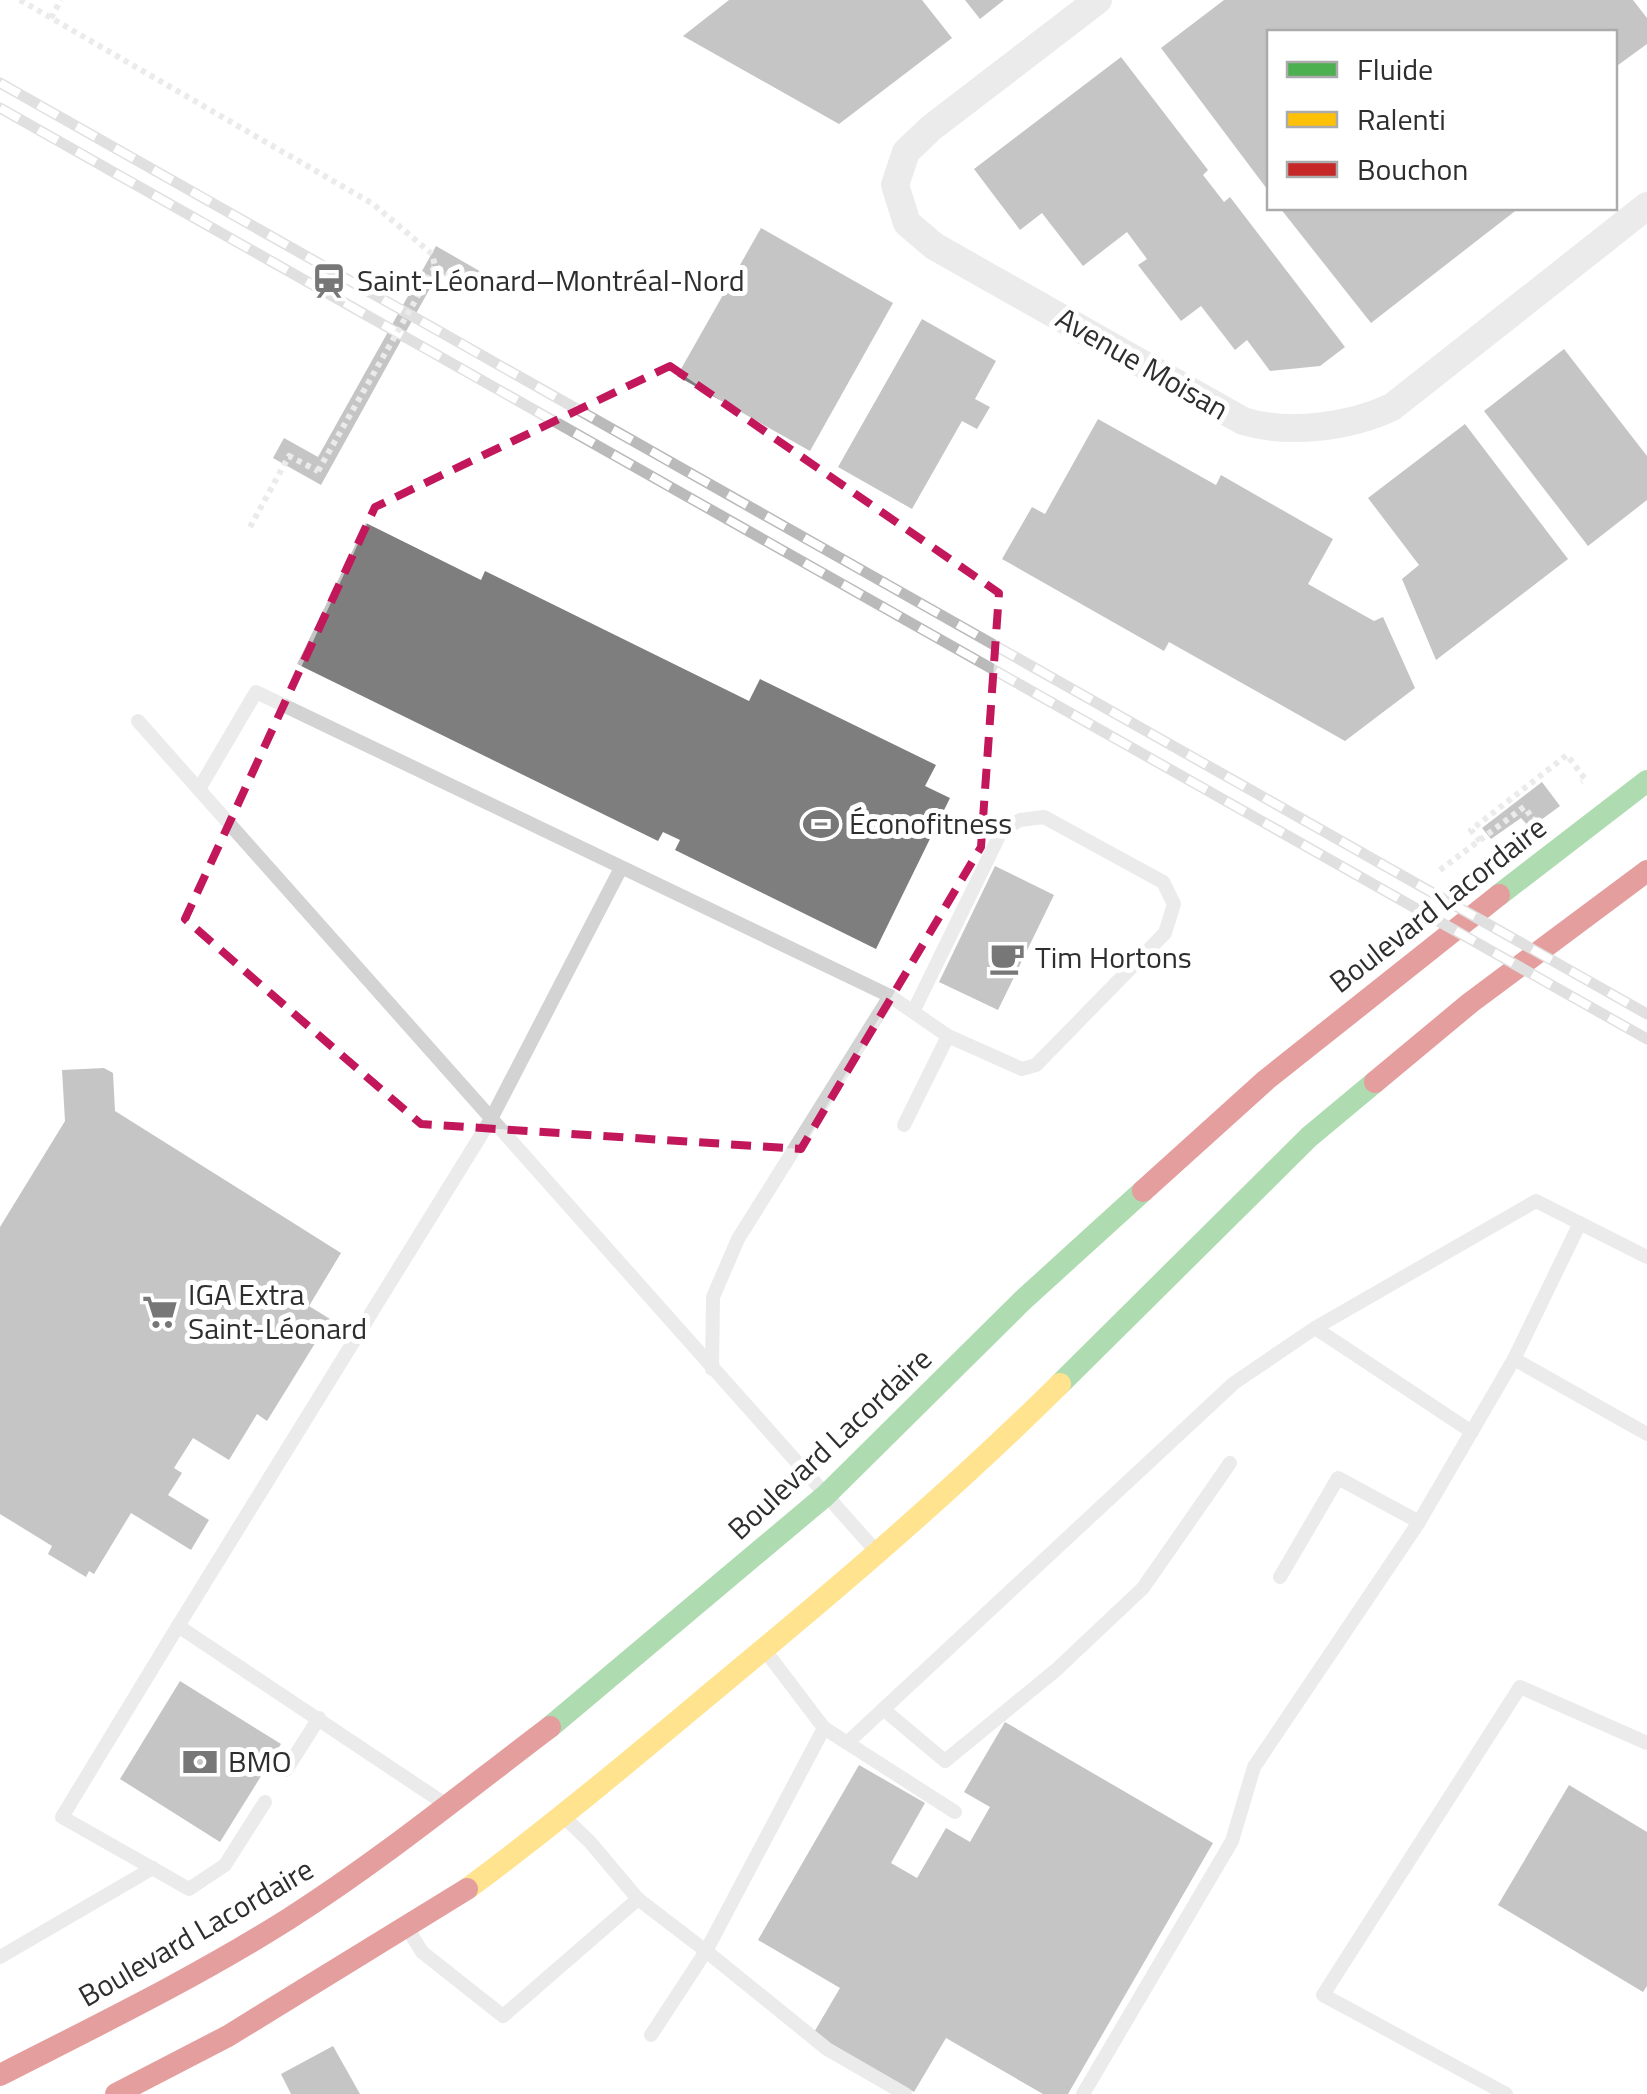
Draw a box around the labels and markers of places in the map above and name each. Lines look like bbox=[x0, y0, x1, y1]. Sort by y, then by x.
place label: Saint-Léonard–Montréal-Nord bbox=[357, 257, 745, 303]
station icon: Saint-Léonard–Montréal-Nord bbox=[310, 262, 348, 300]
place label: Éconofitness bbox=[849, 800, 1012, 846]
sports icon: Éconofitness bbox=[802, 805, 840, 843]
place label: Tim Hortons bbox=[1035, 934, 1192, 980]
cafe icon: Tim Hortons bbox=[988, 939, 1026, 977]
place label: IGA Extra Saint-Léonard bbox=[188, 1271, 367, 1351]
supermarket icon: IGA Extra Saint-Léonard bbox=[141, 1293, 179, 1331]
place label: BMO bbox=[228, 1738, 291, 1784]
bank icon: BMO bbox=[181, 1743, 219, 1781]

